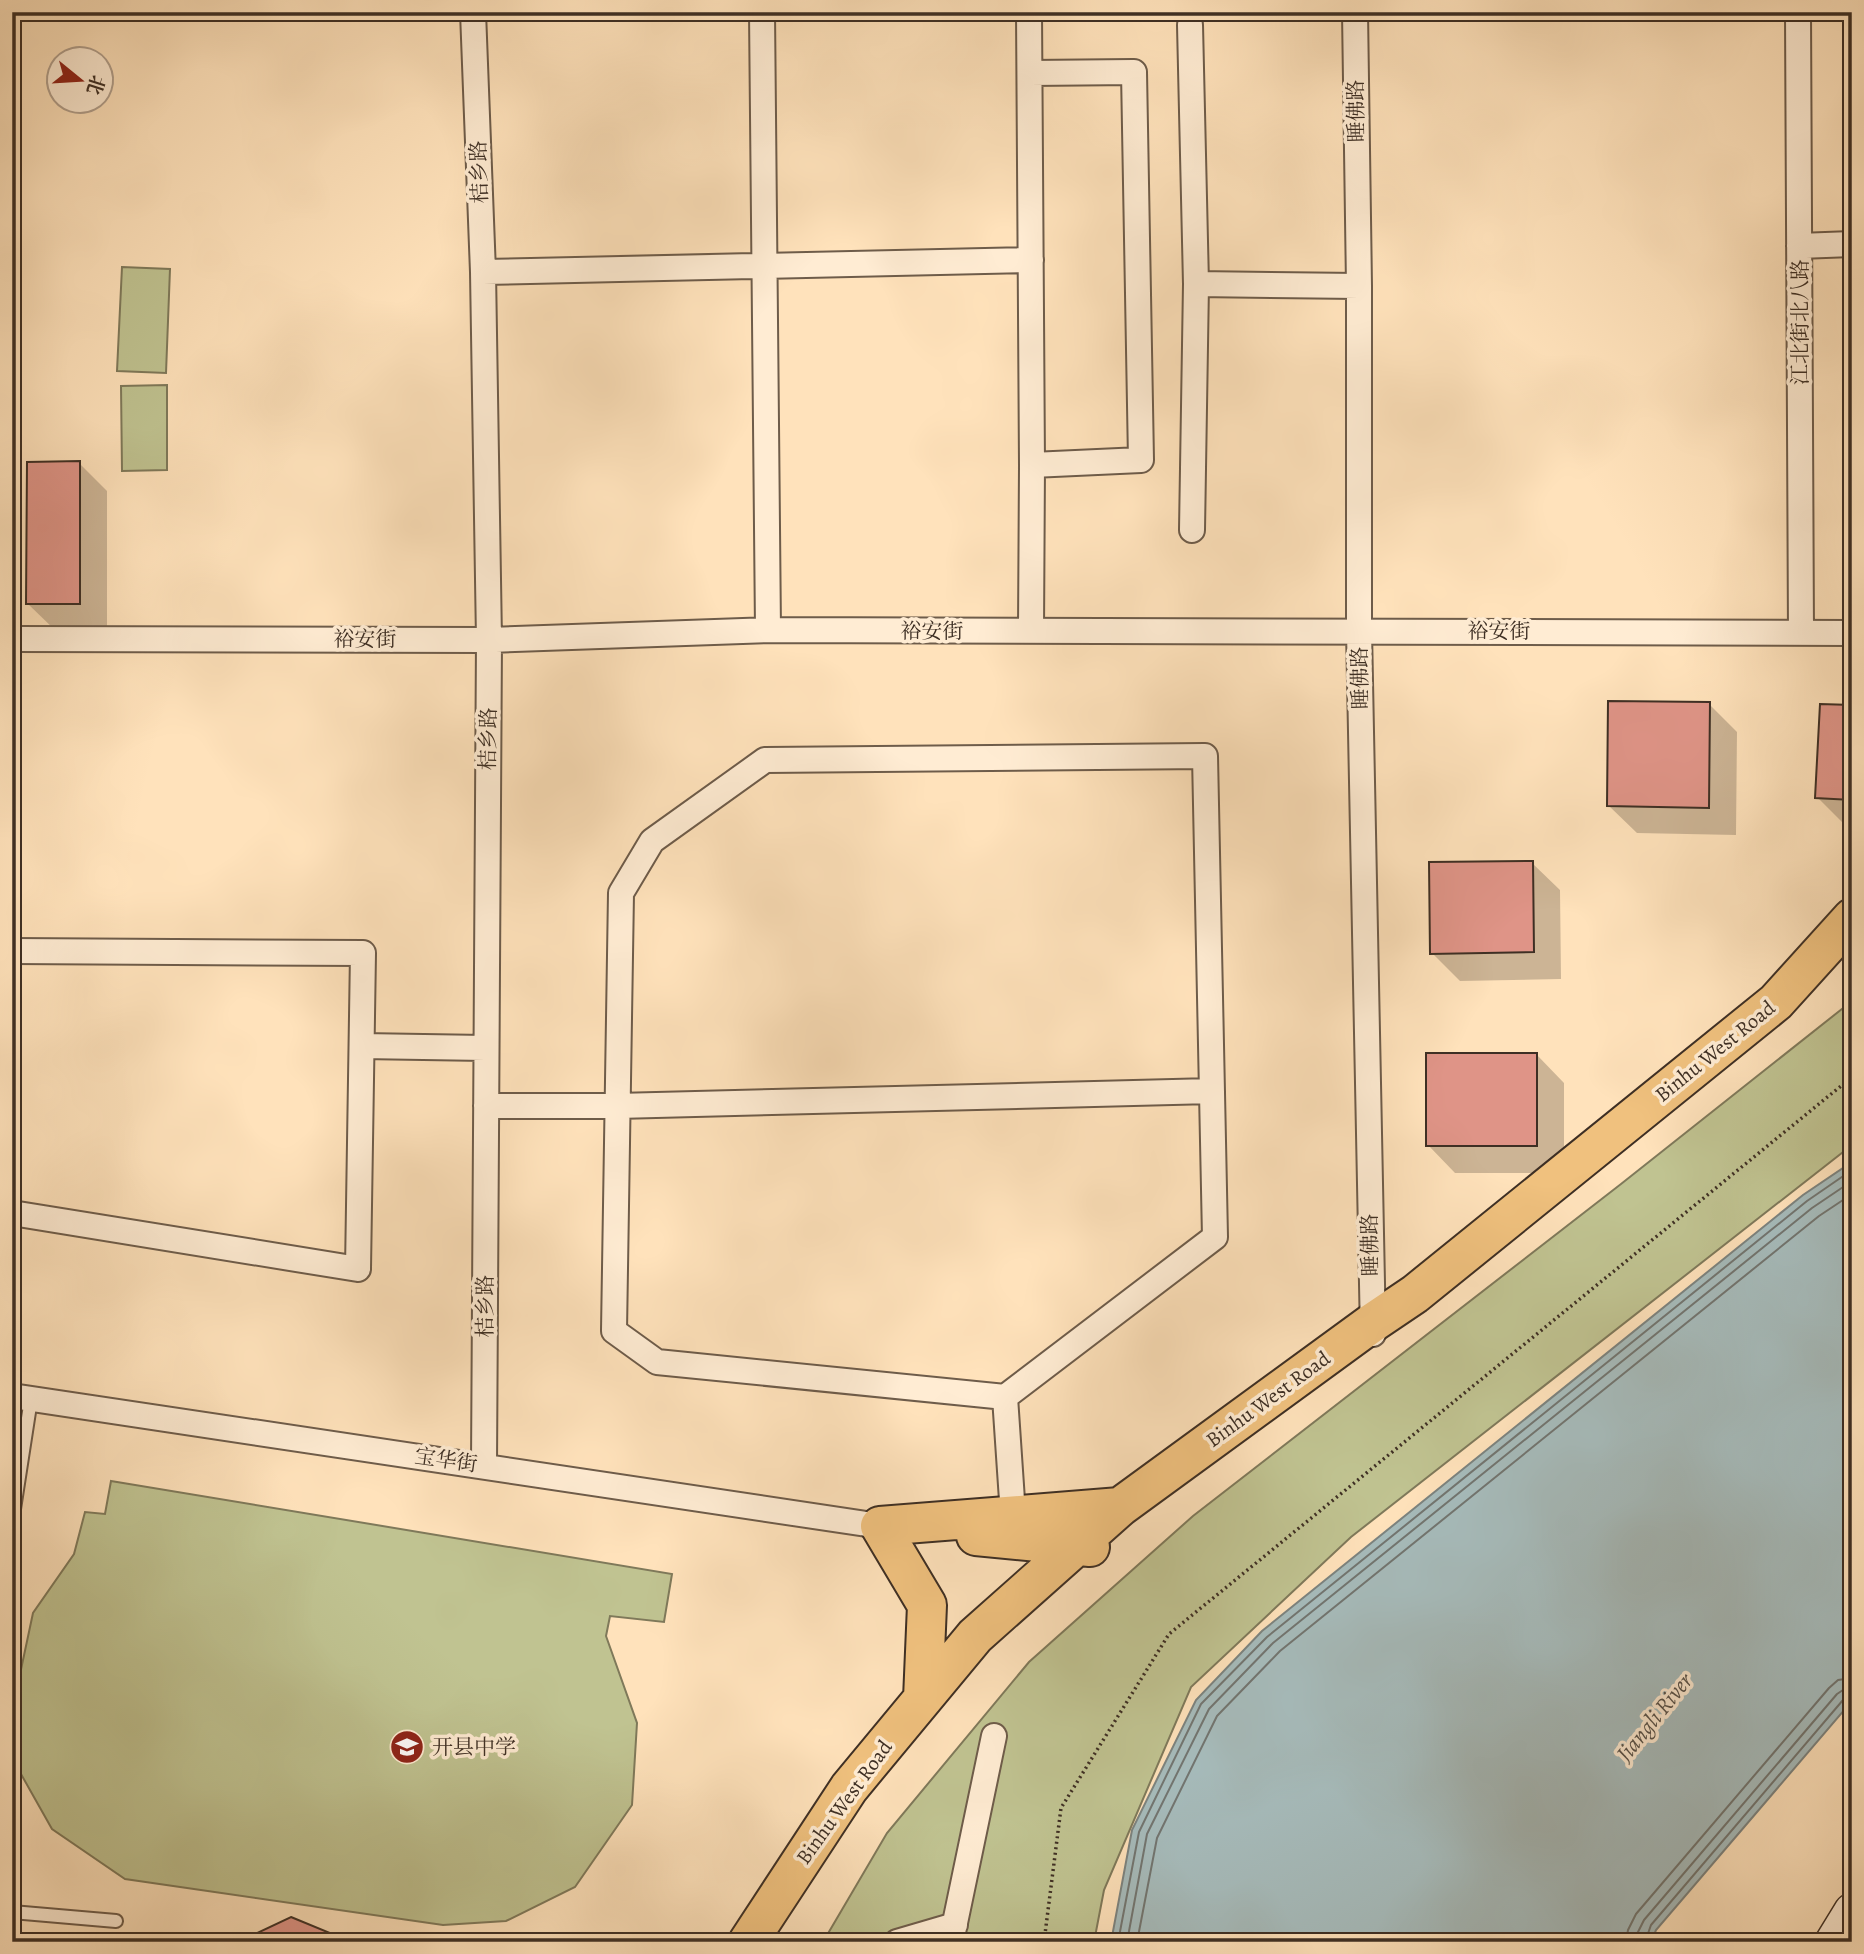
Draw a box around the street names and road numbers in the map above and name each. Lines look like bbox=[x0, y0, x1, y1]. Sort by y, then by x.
street label: 睡佛路 bbox=[1341, 79, 1371, 143]
street label: 桔乡路 bbox=[464, 140, 494, 204]
street label: 江北街北八路 bbox=[1786, 259, 1814, 385]
street label: 裕安街 bbox=[901, 617, 964, 645]
street label: 裕安街 bbox=[1468, 617, 1531, 645]
street label: 裕安街 bbox=[334, 625, 397, 653]
street label: 睡佛路 bbox=[1345, 646, 1375, 710]
street label: 桔乡路 bbox=[473, 707, 503, 771]
street label: Binhu West Road bbox=[1649, 993, 1782, 1108]
street label: 睡佛路 bbox=[1355, 1213, 1385, 1277]
street label: 桔乡路 bbox=[471, 1275, 499, 1338]
street label: Binhu West Road bbox=[1200, 1344, 1336, 1454]
street label: 宝华街 bbox=[413, 1442, 479, 1478]
street label: Binhu West Road bbox=[789, 1734, 899, 1870]

